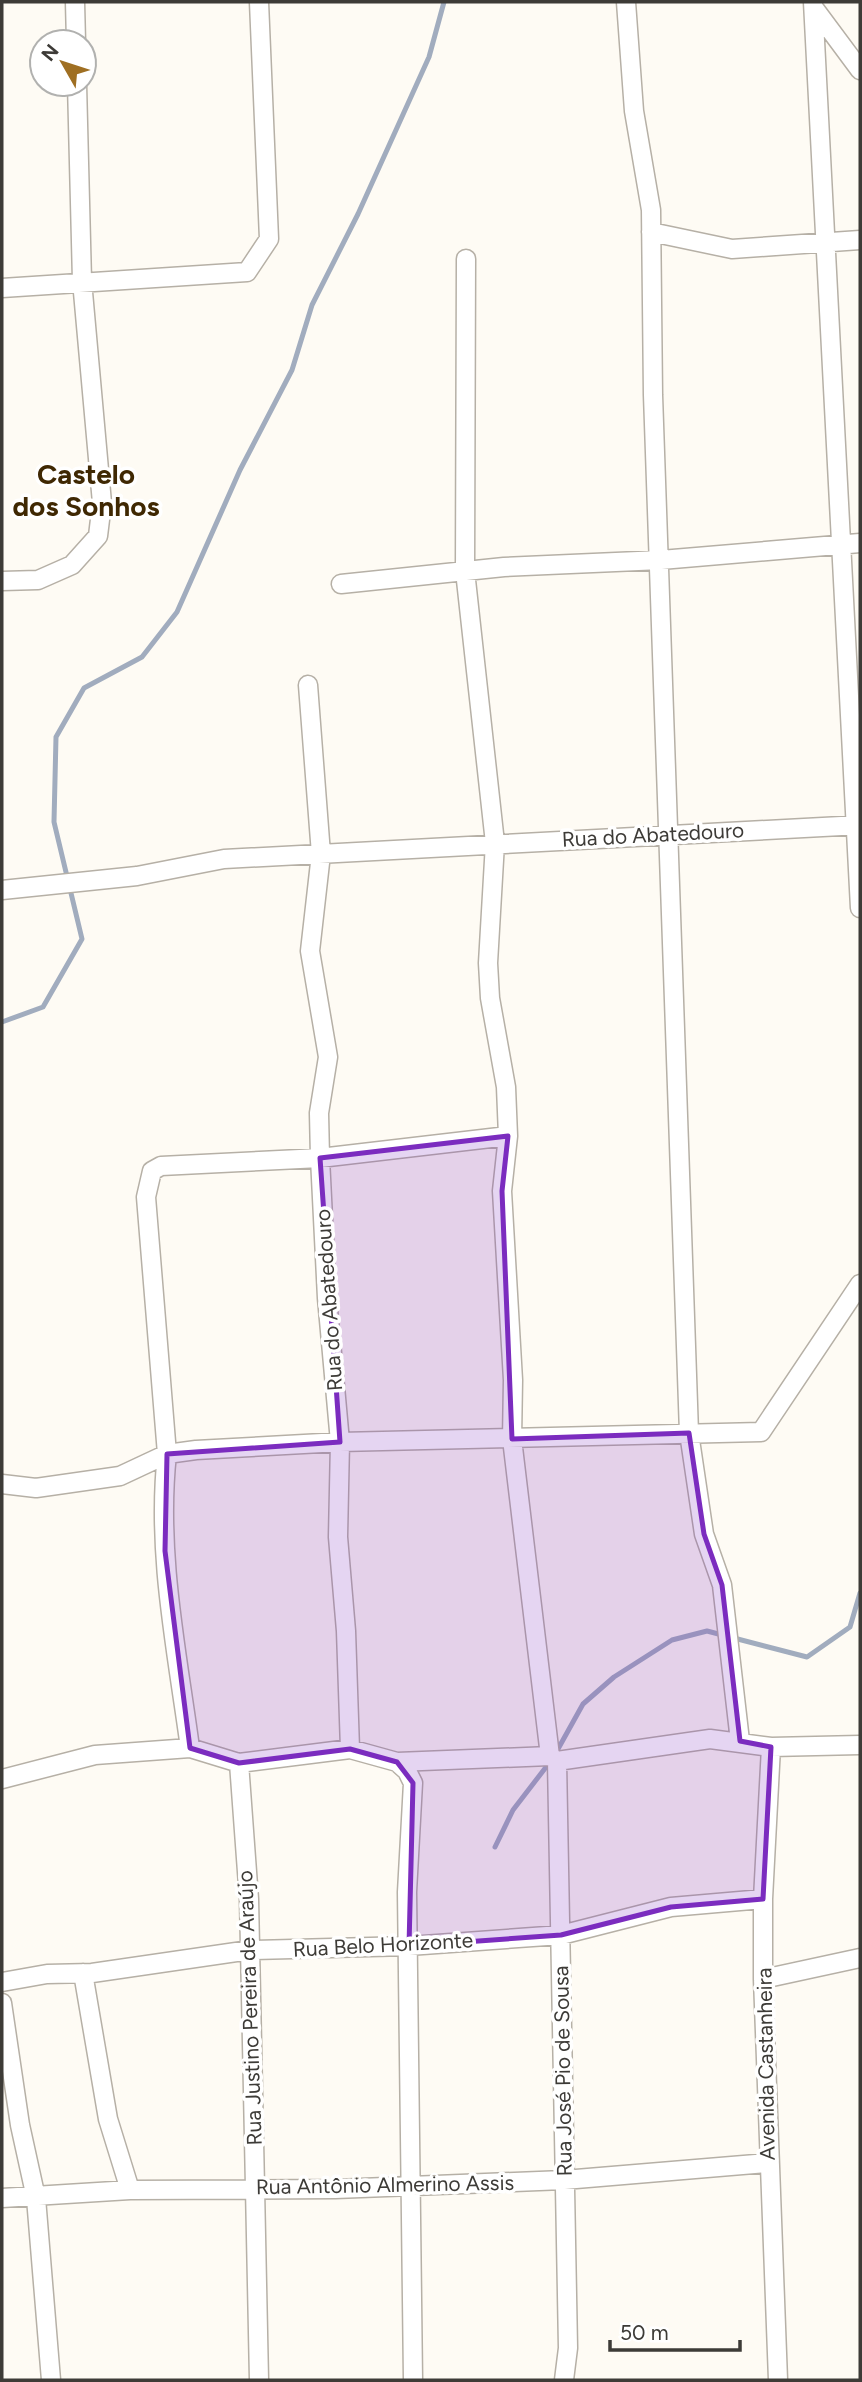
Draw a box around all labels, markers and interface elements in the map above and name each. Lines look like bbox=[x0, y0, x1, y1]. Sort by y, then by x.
north arrow bbox=[28, 28, 98, 98]
text: N bbox=[37, 40, 64, 66]
district label: Castelo dos Sonhos bbox=[12, 457, 160, 523]
street label: Rua do Abatedouro bbox=[561, 817, 745, 852]
street label: Rua do Abatedouro bbox=[310, 1208, 347, 1392]
street label: Rua Justino Pereira de Araújo bbox=[232, 1870, 267, 2146]
street label: Rua Belo Horizonte bbox=[292, 1927, 474, 1962]
street label: Rua José Pio de Sousa bbox=[548, 1965, 577, 2177]
street label: Avenida Castanheira bbox=[751, 1967, 780, 2161]
street label: Rua Antônio Almerino Assis bbox=[256, 2170, 514, 2199]
scale bar bbox=[610, 2308, 740, 2352]
text: 50 m bbox=[620, 2320, 669, 2345]

